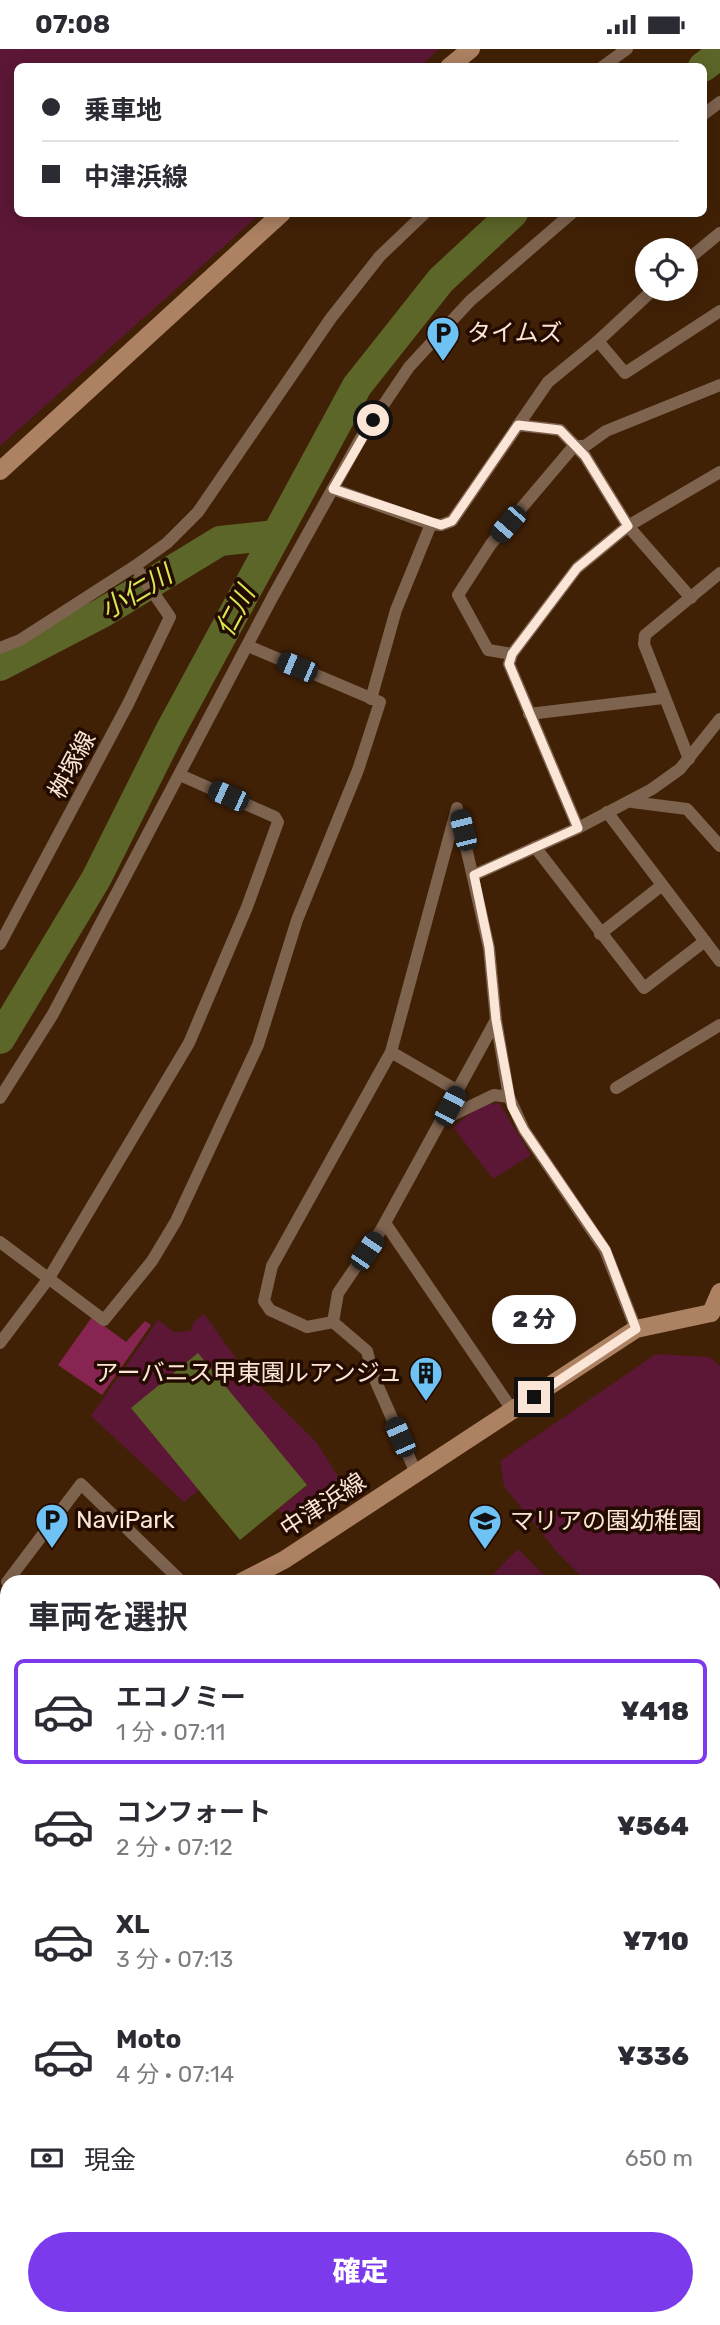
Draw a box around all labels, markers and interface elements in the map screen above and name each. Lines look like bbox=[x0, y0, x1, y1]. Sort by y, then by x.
text: 07:08 bbox=[35, 9, 110, 40]
text: 乗車地 bbox=[84, 95, 162, 126]
text: 中津浜線 bbox=[84, 162, 188, 193]
map controls bbox=[635, 238, 698, 301]
button: locate bbox=[635, 238, 698, 301]
parking icon: タイムズ bbox=[424, 314, 462, 363]
place label: タイムズ bbox=[467, 319, 563, 347]
route start bbox=[357, 404, 389, 436]
car bbox=[487, 501, 530, 547]
water label: 小仁川 bbox=[95, 558, 180, 626]
water label: 仁川 bbox=[210, 578, 263, 641]
car bbox=[274, 649, 321, 685]
street label: 桝塚線 bbox=[43, 727, 101, 803]
car bbox=[205, 778, 252, 814]
car bbox=[448, 807, 479, 853]
car bbox=[431, 1083, 470, 1129]
car bbox=[347, 1228, 388, 1274]
callout: 2 分 bbox=[492, 1295, 576, 1345]
text: 2 分 bbox=[512, 1305, 556, 1333]
building icon: アーバニス甲東園ルアンジュ bbox=[407, 1354, 445, 1403]
place label: アーバニス甲東園ルアンジュ bbox=[94, 1359, 402, 1387]
route end bbox=[518, 1381, 550, 1413]
car bbox=[382, 1414, 419, 1460]
street label: 中津浜線 bbox=[275, 1467, 371, 1543]
parking icon: NaviPark bbox=[33, 1501, 71, 1550]
school or university icon: マリアの園幼稚園 bbox=[466, 1502, 504, 1551]
place label: NaviPark bbox=[76, 1506, 175, 1534]
place label: マリアの園幼稚園 bbox=[510, 1507, 702, 1535]
text: 車両を選択 bbox=[28, 1598, 188, 1636]
icon: car bbox=[32, 1680, 95, 1743]
text: エコノミー bbox=[116, 1682, 246, 1713]
text: ¥418 bbox=[621, 1696, 689, 1727]
text: 1 分 · 07:11 bbox=[116, 1718, 225, 1746]
icon: car bbox=[32, 1795, 95, 1858]
text: コンフォート bbox=[116, 1797, 271, 1828]
text: ¥564 bbox=[617, 1811, 689, 1842]
text: 2 分 · 07:12 bbox=[116, 1833, 233, 1861]
text: XL bbox=[116, 1909, 149, 1940]
icon: car bbox=[32, 1910, 95, 1973]
text: ¥710 bbox=[623, 1926, 689, 1957]
text: 3 分 · 07:13 bbox=[116, 1945, 233, 1973]
text: Moto bbox=[116, 2024, 181, 2055]
icon: car bbox=[32, 2025, 95, 2088]
text: ¥336 bbox=[617, 2041, 689, 2072]
text: 4 分 · 07:14 bbox=[116, 2060, 234, 2088]
icon: cash bbox=[28, 2139, 66, 2177]
text: 650 m bbox=[625, 2144, 693, 2172]
text: 現金 bbox=[84, 2145, 136, 2176]
button: 確定 bbox=[28, 2232, 693, 2312]

